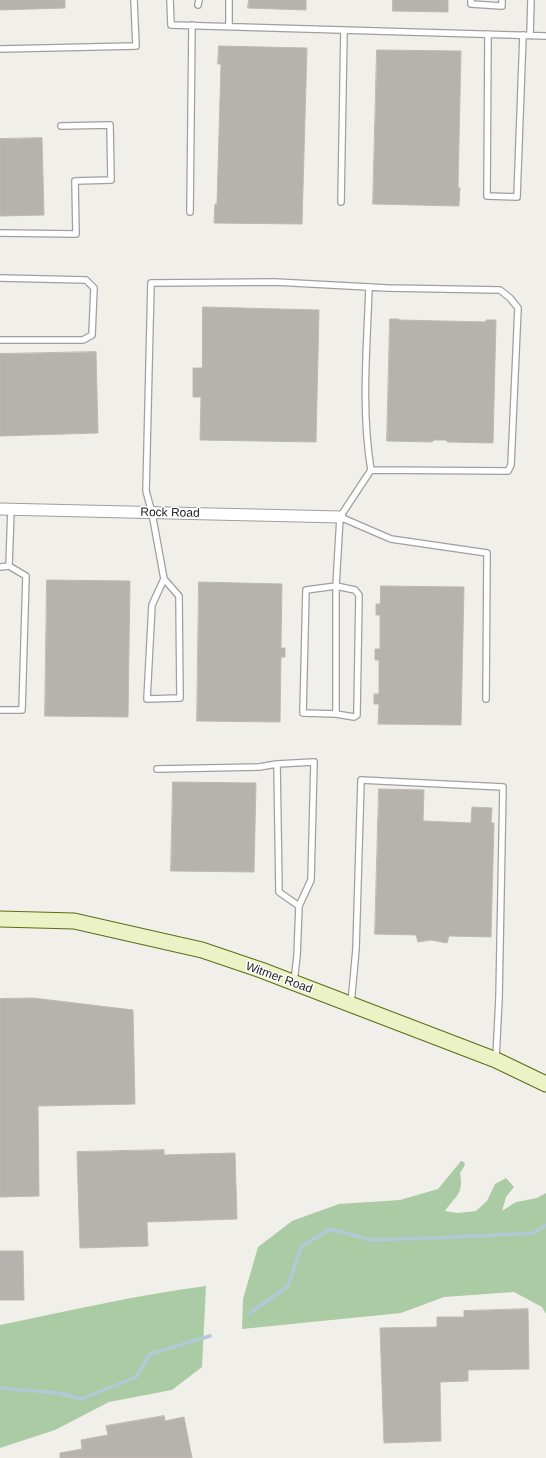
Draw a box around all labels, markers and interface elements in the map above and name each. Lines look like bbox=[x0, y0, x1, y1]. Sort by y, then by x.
street label: Rock Road bbox=[140, 505, 200, 521]
street label: Witmer Road bbox=[244, 959, 314, 997]

